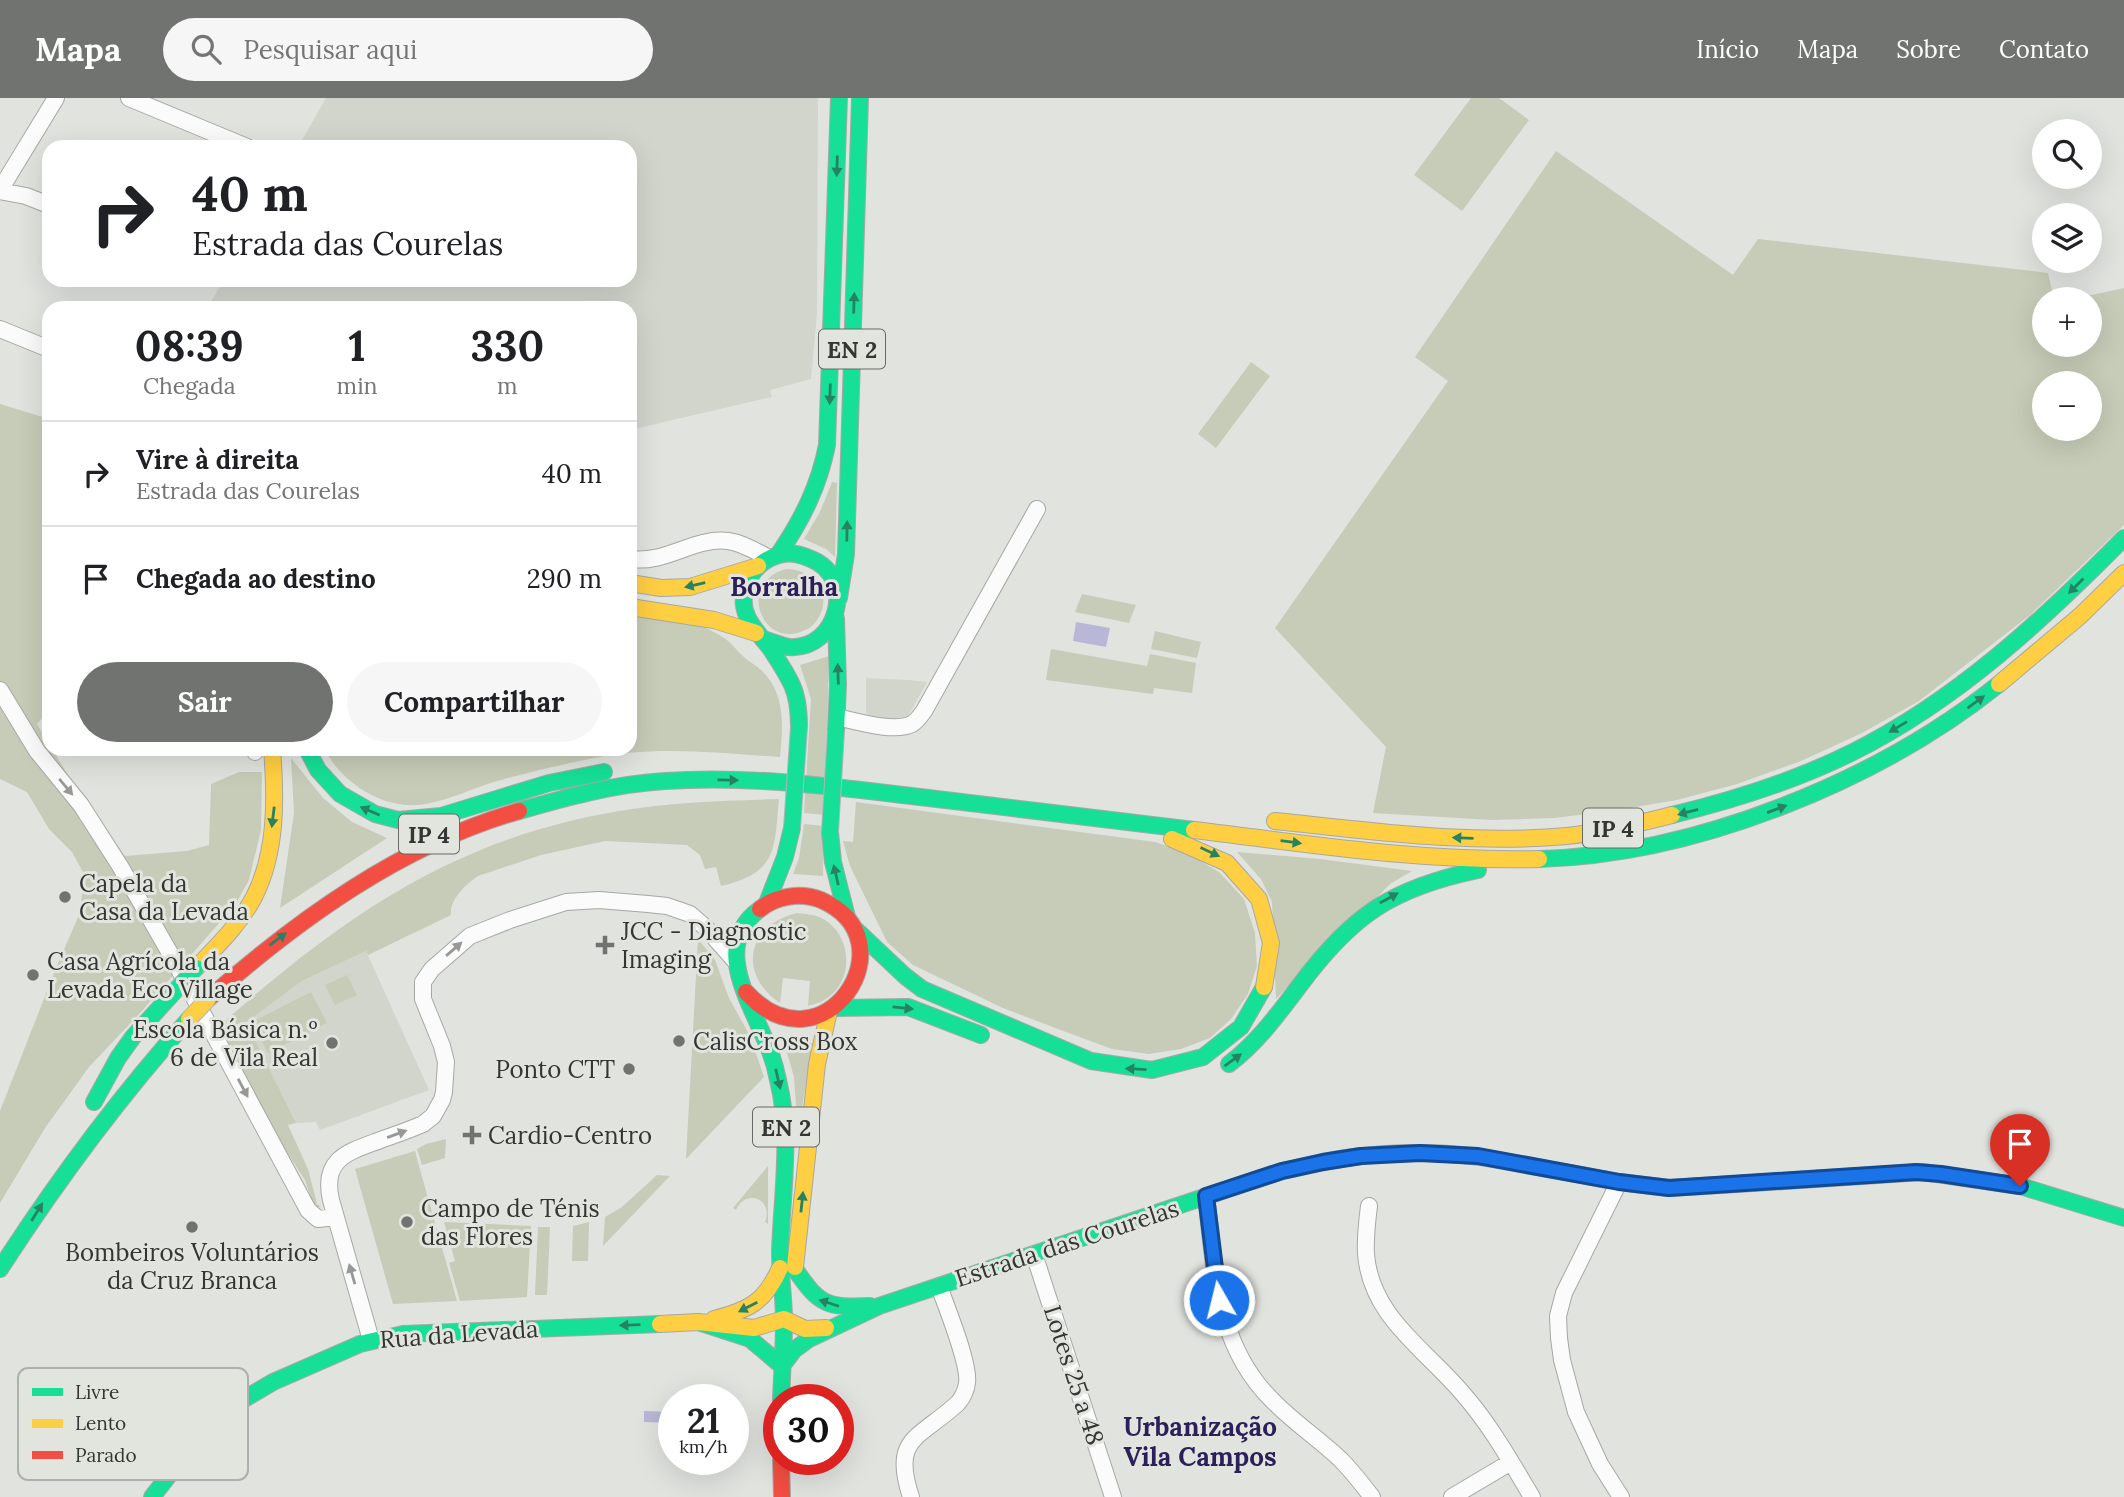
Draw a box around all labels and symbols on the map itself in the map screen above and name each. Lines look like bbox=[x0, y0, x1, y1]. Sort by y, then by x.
one-way arrow bbox=[832, 155, 843, 177]
one-way arrow bbox=[848, 292, 859, 314]
road number: EN 2 bbox=[819, 330, 885, 368]
one-way arrow bbox=[824, 383, 836, 405]
one-way arrow bbox=[841, 520, 853, 542]
district label: Borralha bbox=[730, 570, 838, 603]
one-way arrow bbox=[2068, 578, 2085, 594]
one-way arrow bbox=[684, 580, 706, 591]
one-way arrow bbox=[832, 663, 843, 685]
one-way arrow bbox=[1967, 695, 1985, 709]
one-way arrow bbox=[1888, 720, 1907, 733]
one-way arrow bbox=[717, 774, 739, 786]
one-way arrow bbox=[58, 778, 73, 795]
one-way arrow bbox=[1766, 803, 1787, 814]
one-way arrow bbox=[360, 805, 380, 817]
one-way arrow bbox=[268, 806, 279, 828]
one-way arrow bbox=[1677, 807, 1698, 817]
road number: IP 4 bbox=[1583, 808, 1643, 848]
road number: IP 4 bbox=[399, 814, 459, 854]
one-way arrow bbox=[1451, 832, 1473, 843]
one-way arrow bbox=[1280, 836, 1302, 847]
one-way arrow bbox=[1200, 847, 1220, 858]
one-way arrow bbox=[830, 864, 841, 886]
place label: Capela da Casa da Levada bbox=[79, 868, 249, 927]
marker: Capela da Casa da Levada bbox=[57, 889, 73, 905]
one-way arrow bbox=[1380, 892, 1399, 904]
place label: JCC - Diagnostic Imaging bbox=[620, 916, 807, 975]
one-way arrow bbox=[269, 932, 287, 946]
marker: JCC - Diagnostic Imaging bbox=[595, 935, 615, 955]
one-way arrow bbox=[445, 942, 462, 957]
place label: Casa Agrícola da Levada Eco Village bbox=[47, 946, 253, 1005]
marker: Casa Agrícola da Levada Eco Village bbox=[25, 967, 41, 983]
one-way arrow bbox=[892, 1003, 914, 1014]
place label: Escola Básica n.º 6 de Vila Real bbox=[133, 1014, 318, 1073]
place label: CalisCross Box bbox=[693, 1026, 858, 1057]
marker: CalisCross Box bbox=[671, 1033, 687, 1049]
marker: Escola Básica n.º 6 de Vila Real bbox=[324, 1035, 340, 1051]
one-way arrow bbox=[1224, 1053, 1242, 1067]
place label: Ponto CTT bbox=[495, 1054, 615, 1085]
marker: Ponto CTT bbox=[621, 1061, 637, 1077]
one-way arrow bbox=[1125, 1064, 1147, 1075]
one-way arrow bbox=[773, 1068, 784, 1090]
one-way arrow bbox=[237, 1078, 249, 1098]
road number: EN 2 bbox=[753, 1108, 819, 1146]
pin bbox=[1990, 1114, 2050, 1186]
place label: Cardio-Centro bbox=[488, 1120, 652, 1151]
marker: Cardio-Centro bbox=[462, 1125, 482, 1145]
one-way arrow bbox=[386, 1128, 407, 1139]
one-way arrow bbox=[797, 1190, 808, 1212]
street label: Estrada das Courelas bbox=[951, 1192, 1183, 1294]
place label: Campo de Ténis das Flores bbox=[421, 1193, 600, 1252]
one-way arrow bbox=[30, 1202, 43, 1221]
marker: Campo de Ténis das Flores bbox=[399, 1214, 415, 1230]
marker: Bombeiros Voluntários da Cruz Branca bbox=[184, 1219, 200, 1235]
place label: Bombeiros Voluntários da Cruz Branca bbox=[65, 1237, 319, 1296]
one-way arrow bbox=[347, 1263, 357, 1284]
position arrow bbox=[1182, 1263, 1256, 1337]
one-way arrow bbox=[819, 1297, 840, 1308]
street label: Lotes 25 a 48 bbox=[1037, 1301, 1111, 1449]
one-way arrow bbox=[738, 1302, 758, 1313]
street label: Rua da Levada bbox=[379, 1313, 539, 1355]
one-way arrow bbox=[618, 1320, 640, 1331]
legend bbox=[18, 1368, 248, 1480]
text: Livre bbox=[75, 1380, 119, 1404]
speed limit sign: 30 bbox=[763, 1384, 854, 1475]
district label: Urbanização Vila Campos bbox=[1123, 1410, 1277, 1473]
text: Lento bbox=[75, 1411, 126, 1435]
text: Parado bbox=[75, 1443, 137, 1467]

